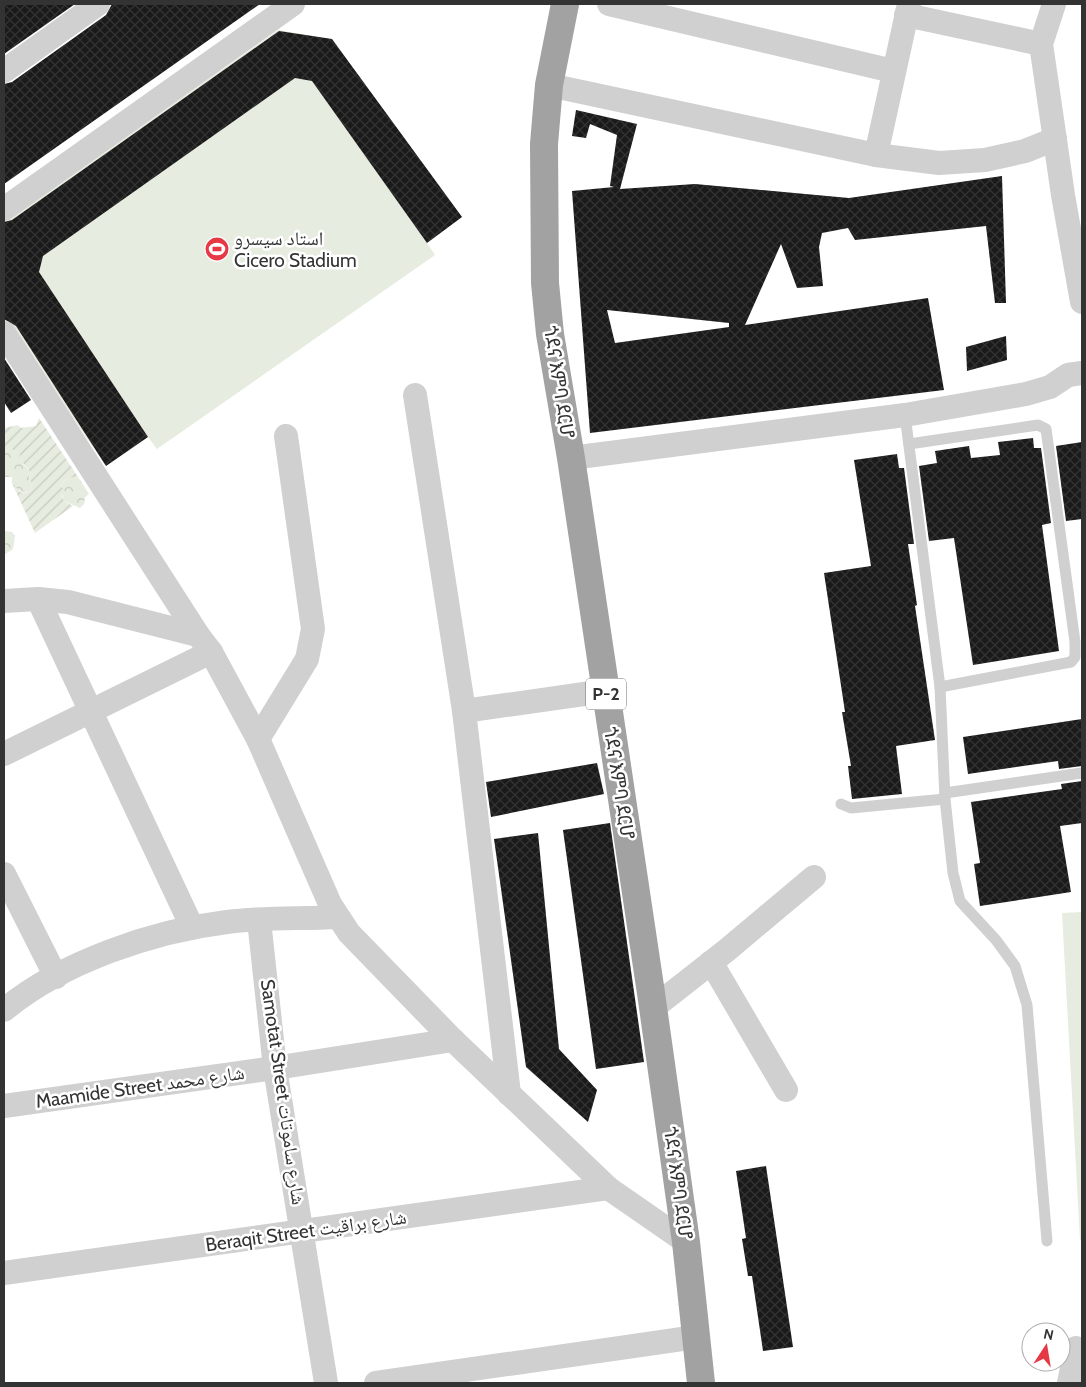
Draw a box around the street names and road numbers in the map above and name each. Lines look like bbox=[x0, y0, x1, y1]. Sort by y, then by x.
street label: ጎደና እምባ ደርሆ bbox=[539, 324, 579, 440]
road number: P-2 bbox=[586, 679, 626, 710]
street label: ጎደና እምባ ደርሆ bbox=[599, 725, 639, 841]
street label: Samotat Street شارع ساموتات bbox=[256, 978, 310, 1206]
street label: Maamide Street شارع محمد bbox=[34, 1061, 246, 1113]
street label: ጎደና እምባ ደርሆ bbox=[659, 1125, 697, 1241]
street label: Beraqit Street شارع براقيت bbox=[204, 1206, 408, 1256]

